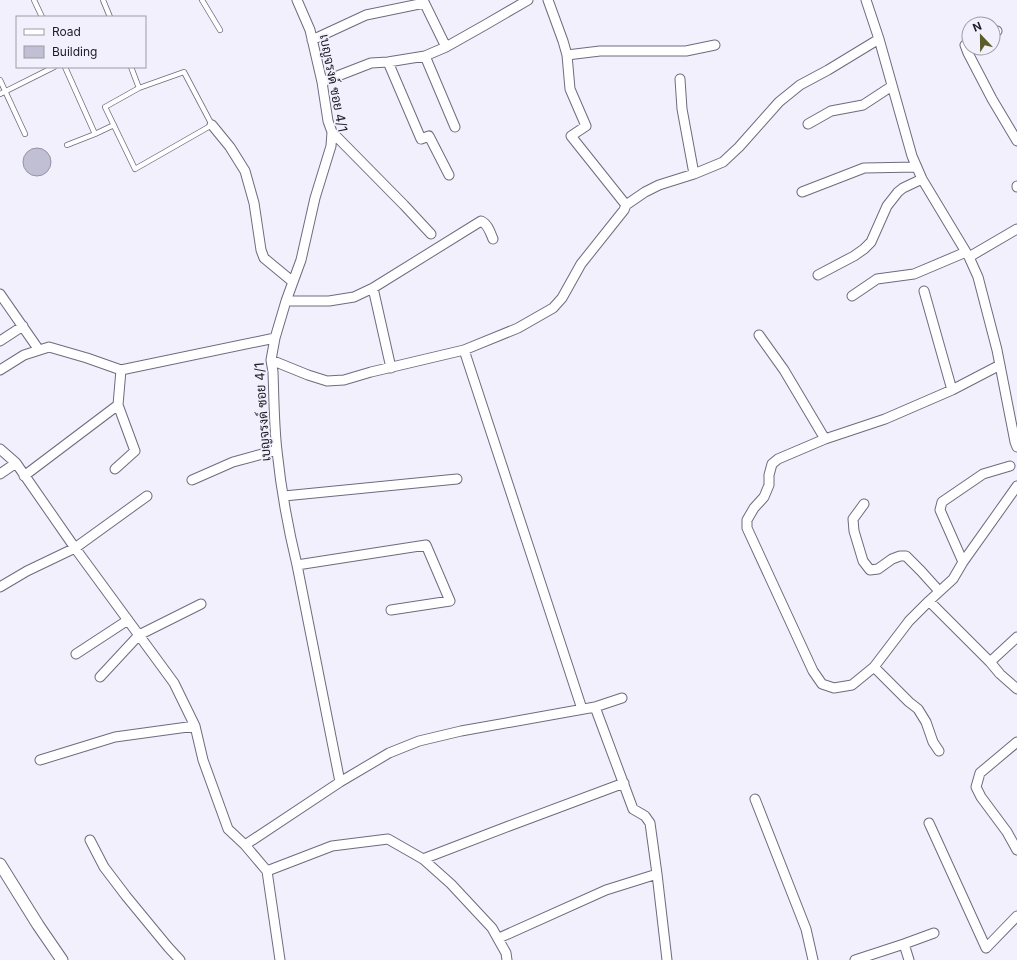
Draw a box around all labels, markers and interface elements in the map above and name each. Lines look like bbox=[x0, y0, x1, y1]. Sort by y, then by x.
legend bbox=[16, 16, 146, 68]
north arrow bbox=[961, 16, 1001, 56]
text: N bbox=[971, 19, 984, 35]
text: Road bbox=[52, 24, 81, 39]
street label: เบญจรงด์ ซอย 4/1 bbox=[316, 33, 352, 133]
text: Building bbox=[52, 44, 97, 59]
street label: เบญจรงด์ ซอย 4/1 bbox=[250, 362, 274, 462]

